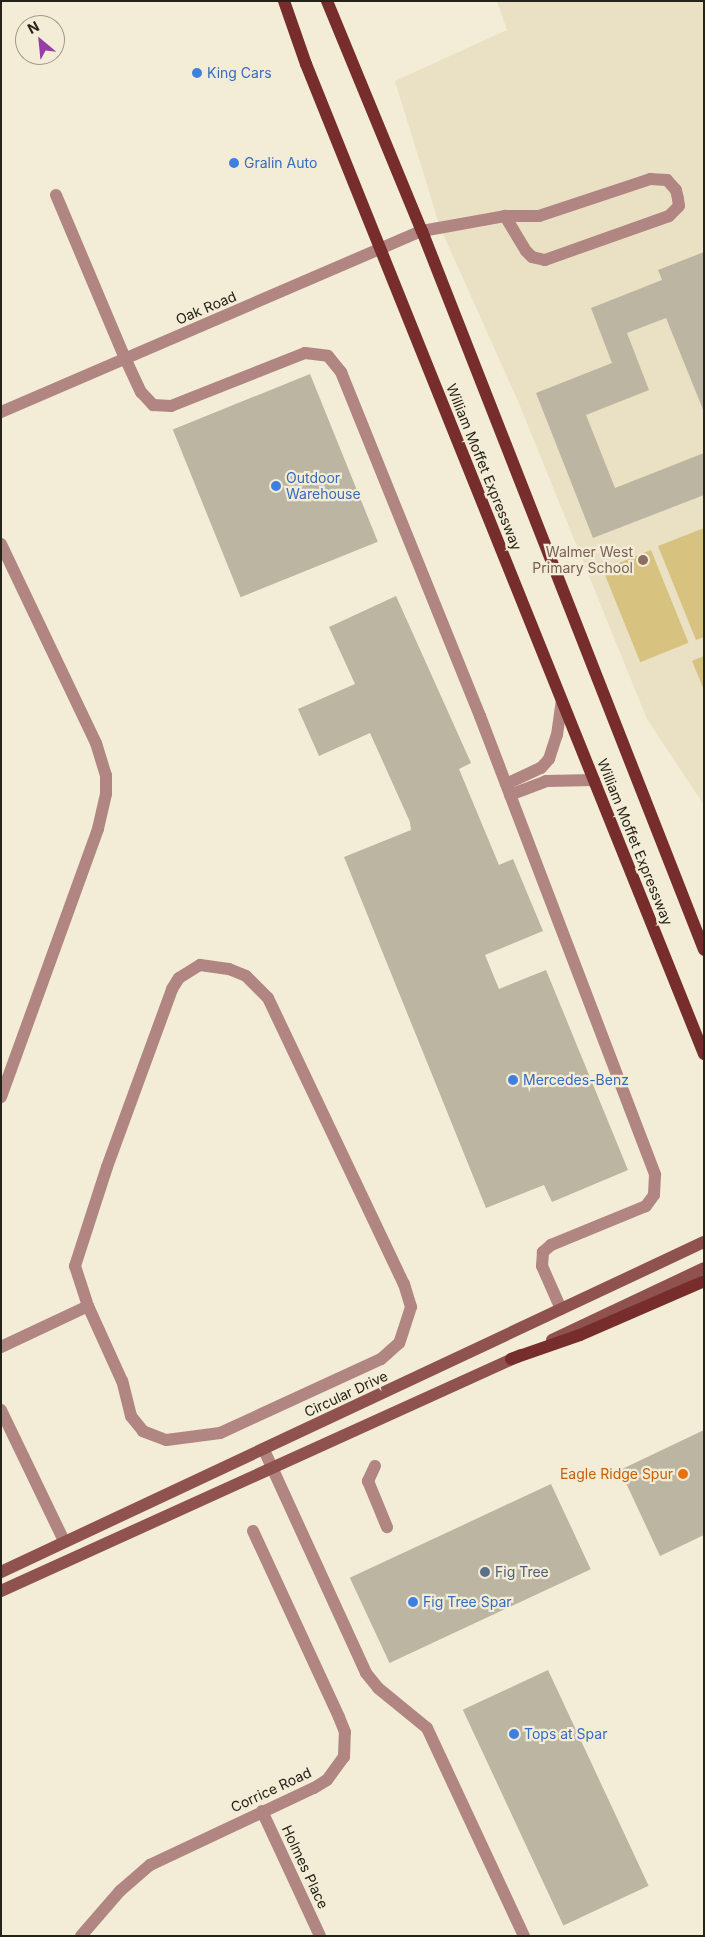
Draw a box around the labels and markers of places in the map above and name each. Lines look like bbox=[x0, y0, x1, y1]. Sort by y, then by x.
place label: King Cars bbox=[207, 65, 272, 81]
marker: King Cars bbox=[191, 67, 203, 79]
place label: Gralin Auto bbox=[244, 155, 317, 171]
marker: Gralin Auto bbox=[228, 157, 240, 169]
place label: Outdoor Warehouse bbox=[286, 470, 361, 502]
marker: Outdoor Warehouse bbox=[270, 480, 282, 492]
place label: Walmer West Primary School bbox=[532, 544, 633, 576]
marker: Walmer West Primary School bbox=[637, 554, 649, 566]
place label: Mercedes-Benz bbox=[523, 1072, 629, 1088]
marker: Mercedes-Benz bbox=[507, 1074, 519, 1086]
place label: Eagle Ridge Spur bbox=[560, 1466, 673, 1482]
marker: Eagle Ridge Spur bbox=[677, 1468, 689, 1480]
place label: Fig Tree bbox=[495, 1564, 549, 1580]
marker: Fig Tree bbox=[479, 1566, 491, 1578]
place label: Fig Tree Spar bbox=[423, 1594, 512, 1610]
marker: Fig Tree Spar bbox=[407, 1596, 419, 1608]
place label: Tops at Spar bbox=[524, 1726, 607, 1742]
marker: Tops at Spar bbox=[508, 1728, 520, 1740]

